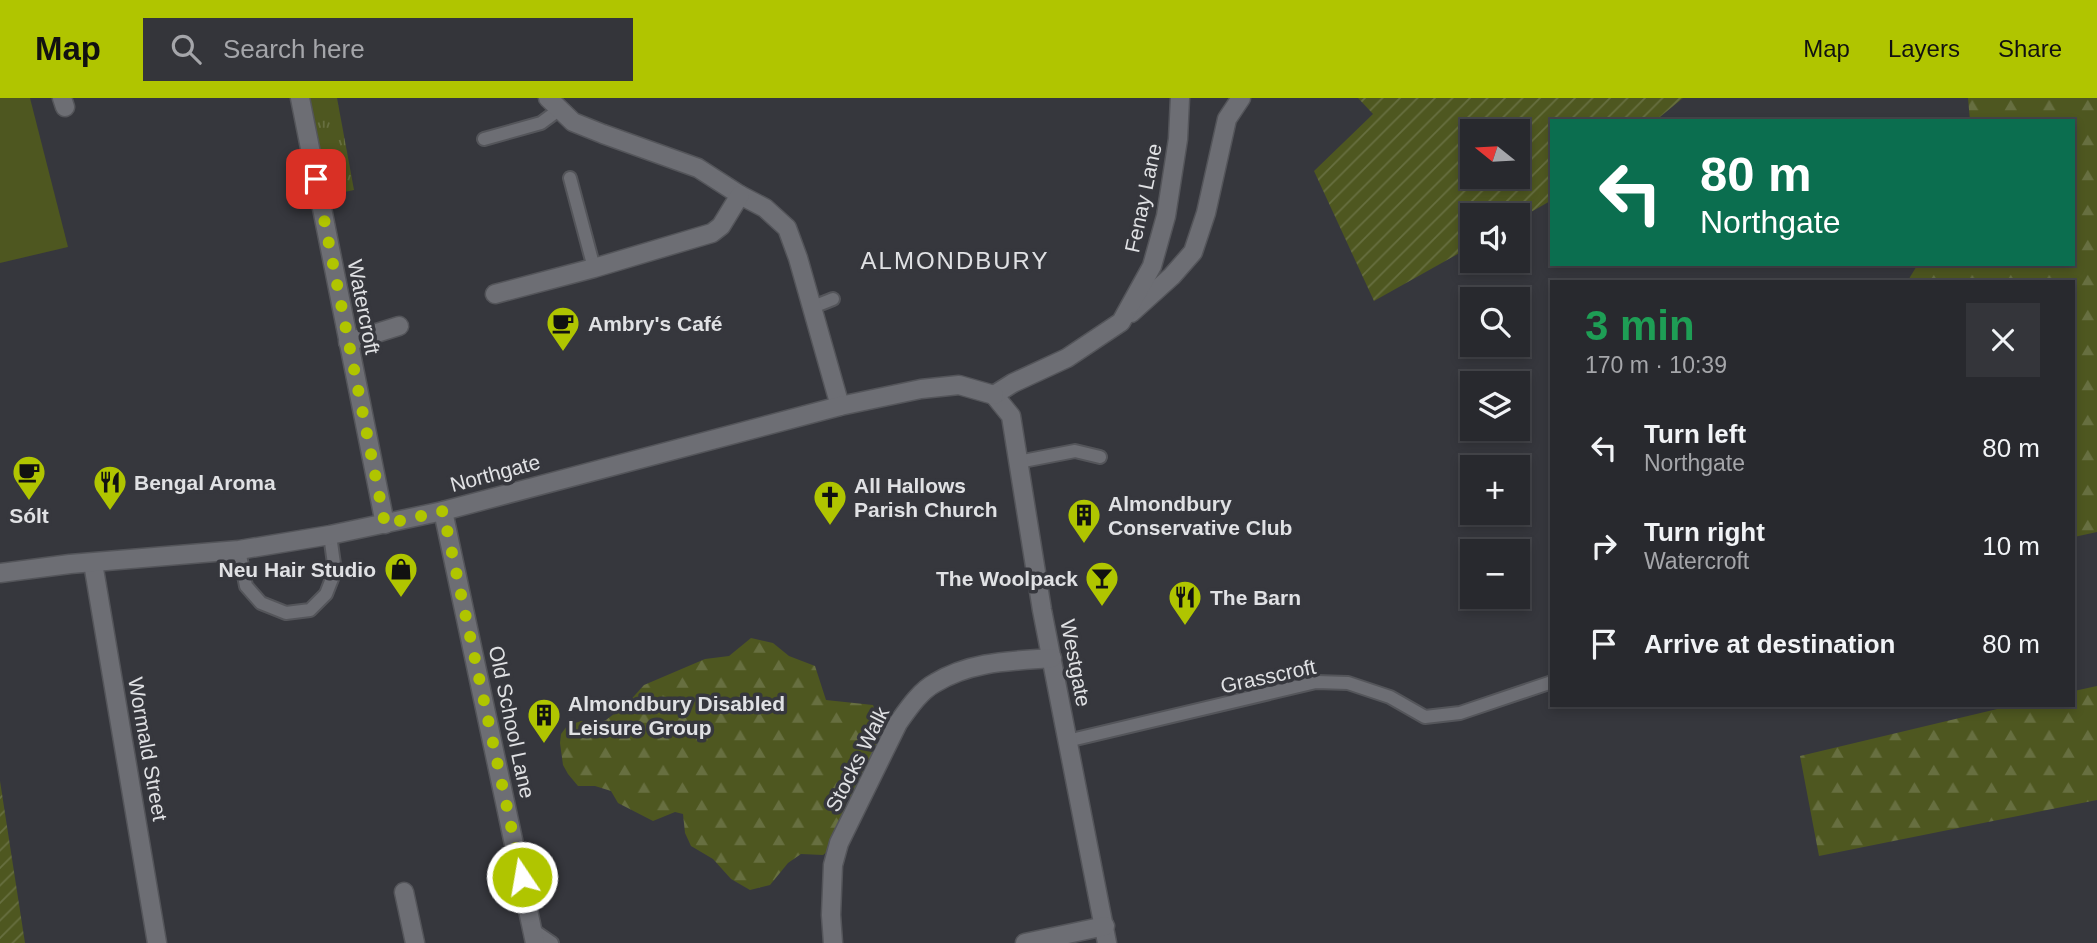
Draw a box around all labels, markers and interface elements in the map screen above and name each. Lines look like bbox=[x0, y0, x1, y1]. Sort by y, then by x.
search box bbox=[143, 18, 633, 81]
text: Map bbox=[35, 30, 101, 67]
icon: search bbox=[167, 30, 205, 68]
text: Search here bbox=[223, 34, 365, 64]
text: Map bbox=[1803, 35, 1850, 62]
text: Layers bbox=[1888, 35, 1960, 62]
text: Share bbox=[1998, 35, 2062, 62]
north arrow bbox=[1460, 119, 1530, 189]
map controls bbox=[1460, 119, 1530, 609]
street label: Fenay Lane bbox=[1120, 141, 1166, 255]
icon: left bbox=[1585, 147, 1676, 238]
text: 80 m bbox=[1700, 147, 1812, 201]
pin bbox=[286, 149, 346, 209]
icon: arrive bbox=[297, 160, 335, 198]
button: sound bbox=[1460, 203, 1530, 273]
text: Northgate bbox=[1700, 204, 1841, 240]
district label: ALMONDBURY bbox=[861, 247, 1049, 274]
street label: Watercroft bbox=[344, 258, 384, 357]
button: search bbox=[1460, 287, 1530, 357]
text: 3 min bbox=[1585, 302, 1695, 349]
button: close bbox=[1966, 303, 2040, 377]
cafe icon: Ambry's Café bbox=[544, 304, 582, 353]
place label: Ambry's Café bbox=[588, 312, 723, 335]
text: 170 m · 10:39 bbox=[1585, 352, 1727, 378]
button: layers bbox=[1460, 371, 1530, 441]
text: Turn left bbox=[1644, 419, 1746, 449]
icon: left bbox=[1585, 429, 1623, 467]
text: 80 m bbox=[1982, 433, 2040, 463]
street label: Northgate bbox=[447, 450, 543, 496]
text: Northgate bbox=[1644, 450, 1745, 476]
cafe icon: Sólt bbox=[10, 453, 48, 502]
button: + bbox=[1460, 455, 1530, 525]
restaurant icon: Bengal Aroma bbox=[91, 463, 129, 512]
place label: Bengal Aroma bbox=[134, 471, 276, 494]
place label: All Hallows Parish Church bbox=[854, 474, 998, 521]
church icon: All Hallows Parish Church bbox=[811, 478, 849, 527]
place label: Almondbury Conservative Club bbox=[1108, 492, 1292, 539]
building icon: Almondbury Conservative Club bbox=[1065, 496, 1103, 545]
place label: Sólt bbox=[9, 504, 49, 527]
text: Turn right bbox=[1644, 517, 1765, 547]
icon: right bbox=[1585, 527, 1623, 565]
text: 10 m bbox=[1982, 531, 2040, 561]
button: − bbox=[1460, 539, 1530, 609]
text: Watercroft bbox=[1644, 548, 1749, 574]
shop icon: Neu Hair Studio bbox=[382, 550, 420, 599]
place label: Neu Hair Studio bbox=[218, 558, 376, 581]
bar icon: The Woolpack bbox=[1083, 559, 1121, 608]
place label: The Woolpack bbox=[936, 567, 1078, 590]
restaurant icon: The Barn bbox=[1166, 578, 1204, 627]
place label: The Barn bbox=[1210, 586, 1301, 609]
street label: Westgate bbox=[1056, 617, 1096, 709]
icon: arrive bbox=[1585, 625, 1623, 663]
text: Arrive at destination bbox=[1644, 629, 1895, 659]
text: 80 m bbox=[1982, 629, 2040, 659]
street label: Old School Lane bbox=[485, 644, 539, 800]
street label: Grasscroft bbox=[1218, 655, 1318, 697]
street label: Wormald Street bbox=[124, 675, 172, 823]
place label: Almondbury Disabled Leisure Group bbox=[568, 692, 785, 739]
building icon: Almondbury Disabled Leisure Group bbox=[525, 696, 563, 745]
street label: Stocks Walk bbox=[821, 702, 894, 815]
position arrow bbox=[485, 840, 559, 914]

